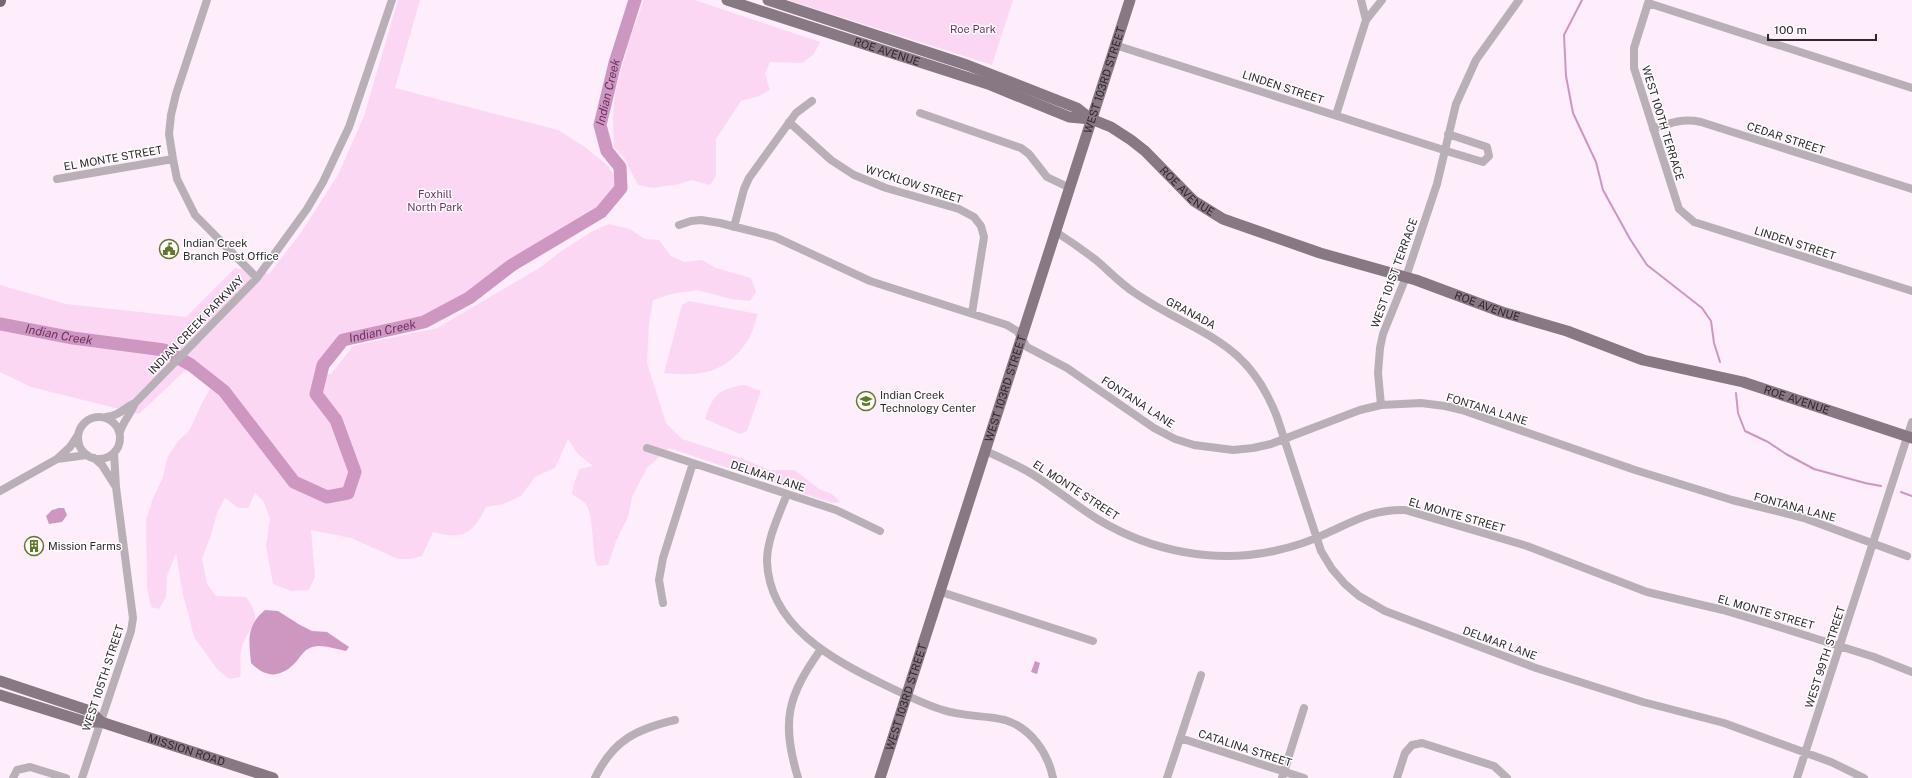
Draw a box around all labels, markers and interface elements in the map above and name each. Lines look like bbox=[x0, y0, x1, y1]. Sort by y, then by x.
scale bar bbox=[1768, 16, 1876, 42]
park label: Roe Park bbox=[950, 23, 996, 35]
text: 100 m bbox=[1774, 23, 1807, 37]
street label: WEST 103RD STREET bbox=[1082, 25, 1127, 135]
street label: ROE AVENUE bbox=[852, 35, 922, 68]
water label: Indian Creek bbox=[593, 57, 623, 127]
street label: WEST 100TH TERRACE bbox=[1640, 64, 1686, 182]
street label: LINDEN STREET bbox=[1241, 68, 1326, 106]
street label: CEDAR STREET bbox=[1745, 120, 1827, 156]
street label: EL MONTE STREET bbox=[63, 143, 164, 173]
street label: WYCKLOW STREET bbox=[864, 163, 964, 205]
street label: ROE AVENUE bbox=[1158, 164, 1217, 218]
park label: Foxhill North Park bbox=[407, 188, 463, 213]
street label: WEST 101ST TERRACE bbox=[1369, 216, 1420, 330]
street label: LINDEN STREET bbox=[1753, 224, 1838, 262]
place label: Indian Creek Branch Post Office bbox=[183, 237, 279, 262]
public building icon: Indian Creek Branch Post Office bbox=[158, 238, 180, 260]
street label: INDIAN CREEK PARKWAY bbox=[146, 273, 246, 377]
street label: ROE AVENUE bbox=[1453, 289, 1522, 323]
street label: GRANADA bbox=[1164, 295, 1218, 331]
water label: Indian Creek bbox=[348, 317, 418, 345]
water label: Indian Creek bbox=[24, 322, 94, 348]
street label: WEST 103RD STREET bbox=[982, 333, 1028, 443]
street label: FONTANA LANE bbox=[1099, 374, 1177, 430]
street label: ROE AVENUE bbox=[1762, 383, 1831, 416]
place label: Indian Creek Technology Center bbox=[880, 389, 976, 414]
school or university icon: Indian Creek Technology Center bbox=[855, 390, 877, 412]
street label: FONTANA LANE bbox=[1445, 391, 1529, 427]
street label: DELMAR LANE bbox=[729, 458, 807, 494]
street label: EL MONTE STREET bbox=[1031, 458, 1121, 522]
street label: FONTANA LANE bbox=[1753, 490, 1838, 524]
street label: EL MONTE STREET bbox=[1407, 495, 1507, 535]
building icon: Mission Farms bbox=[23, 535, 45, 557]
place label: Mission Farms bbox=[48, 540, 122, 552]
street label: EL MONTE STREET bbox=[1716, 592, 1816, 632]
street label: WEST 99TH STREET bbox=[1803, 604, 1847, 710]
street label: WEST 105TH STREET bbox=[80, 623, 126, 733]
street label: DELMAR LANE bbox=[1461, 624, 1539, 662]
street label: WEST 103RD STREET bbox=[883, 642, 929, 752]
street label: CATALINA STREET bbox=[1197, 727, 1294, 769]
street label: MISSION ROAD bbox=[146, 732, 227, 768]

